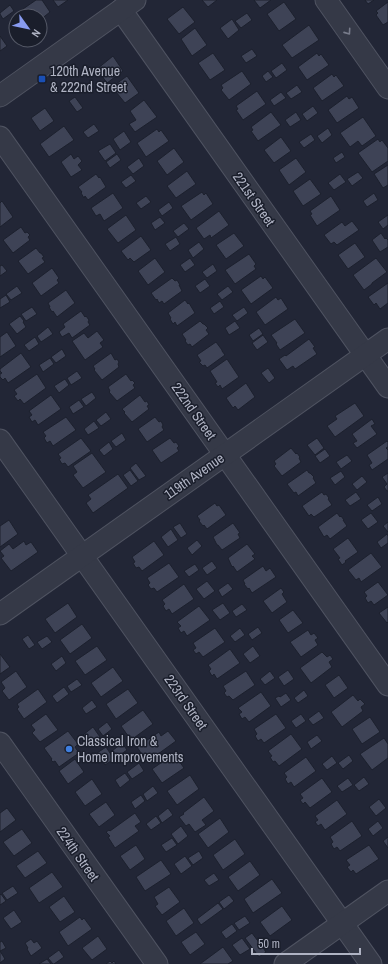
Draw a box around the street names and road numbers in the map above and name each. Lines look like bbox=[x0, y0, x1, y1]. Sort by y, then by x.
street label: 221st Street bbox=[229, 168, 279, 230]
street label: 222nd Street bbox=[168, 379, 220, 443]
street label: 119th Avenue bbox=[160, 449, 228, 503]
street label: 223rd Street bbox=[161, 671, 211, 733]
street label: 224th Street bbox=[53, 823, 103, 885]

